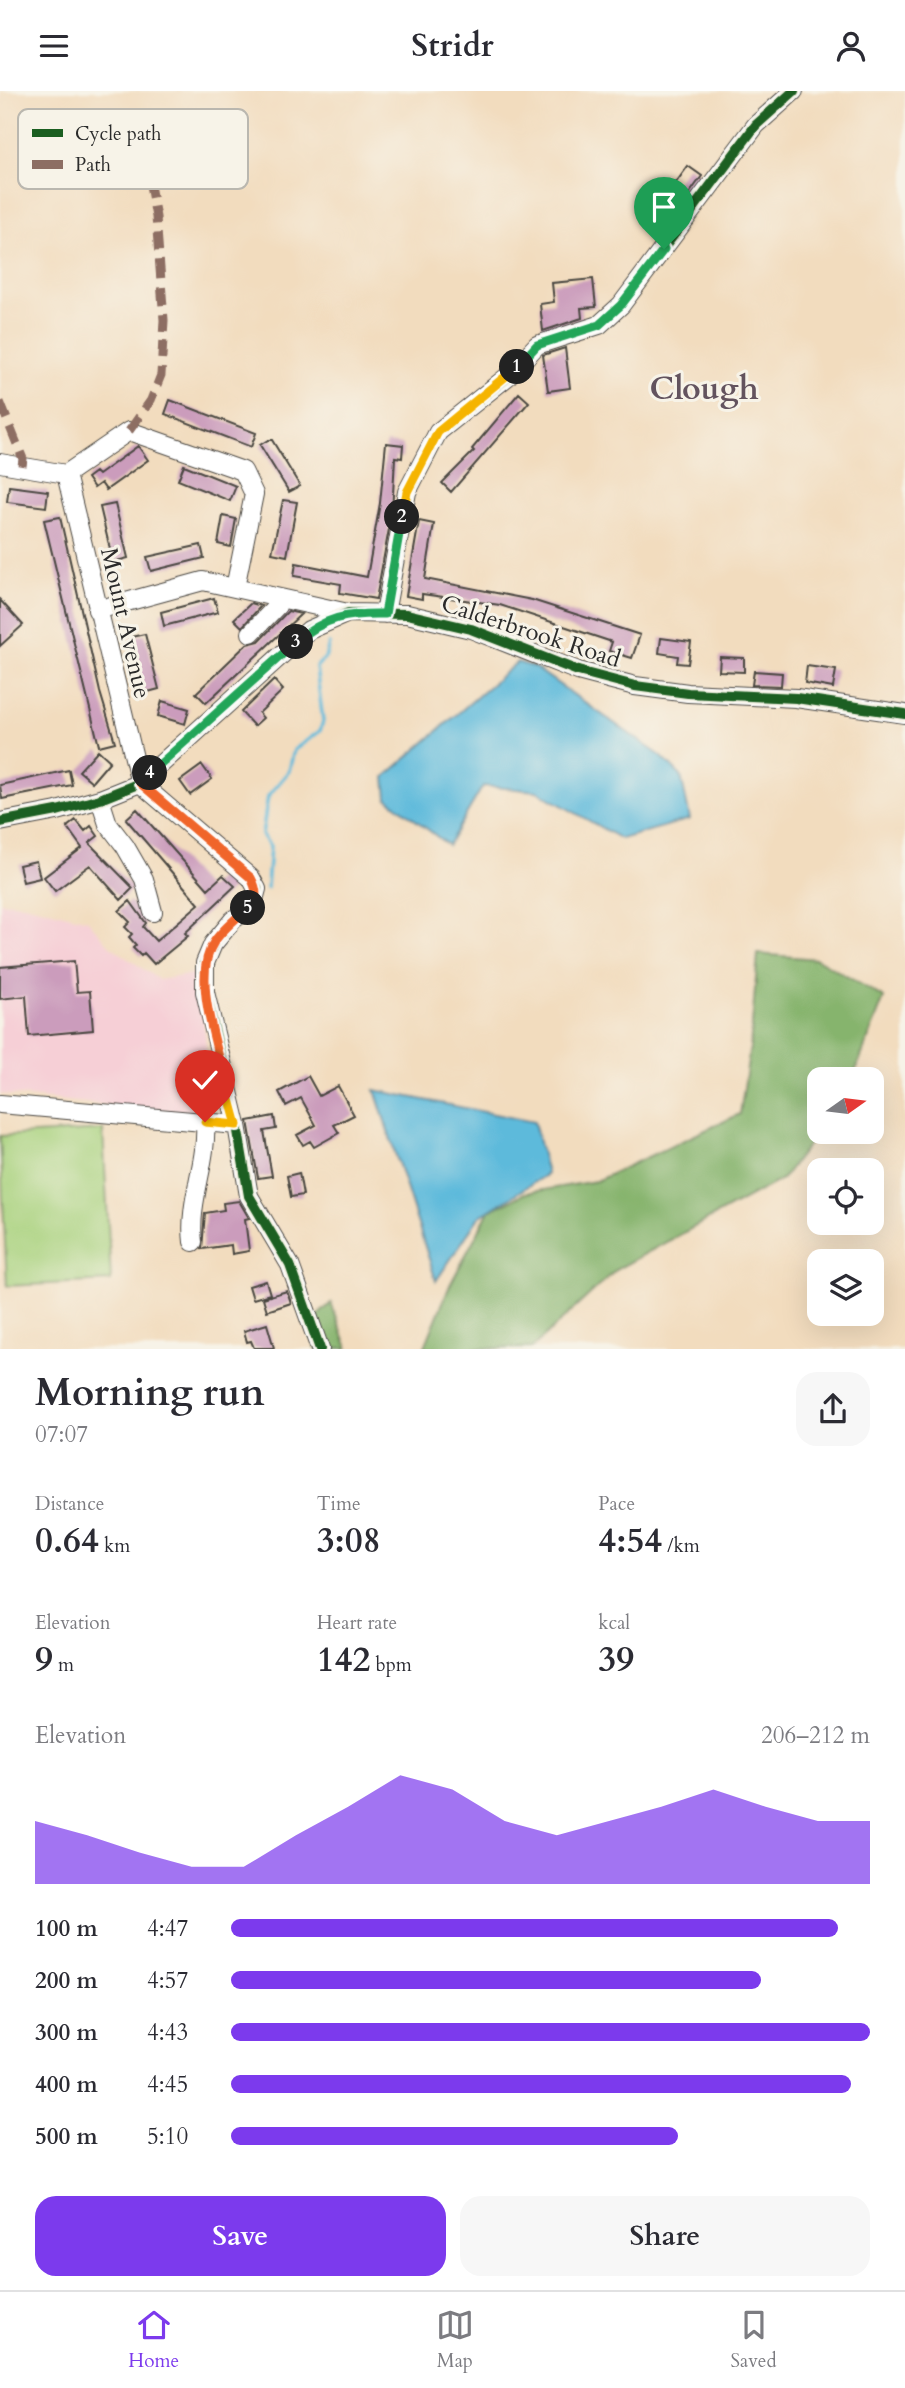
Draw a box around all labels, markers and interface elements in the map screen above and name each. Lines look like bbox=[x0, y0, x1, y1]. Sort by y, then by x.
text: Stridr bbox=[411, 24, 494, 68]
icon: menu bbox=[35, 27, 73, 65]
icon: person bbox=[832, 27, 870, 65]
legend bbox=[18, 109, 248, 189]
text: Cycle path bbox=[75, 121, 162, 147]
text: Path bbox=[75, 152, 111, 178]
pin bbox=[634, 177, 694, 249]
icon: arrive bbox=[645, 188, 683, 226]
pin: 1 bbox=[500, 349, 534, 385]
text: 1 bbox=[512, 353, 521, 379]
district label: Clough bbox=[649, 367, 759, 411]
pin: 2 bbox=[384, 499, 420, 535]
text: 2 bbox=[397, 503, 406, 529]
street label: Mount Avenue bbox=[92, 544, 159, 702]
street label: Calderbrook Road bbox=[437, 587, 625, 676]
pin: 3 bbox=[278, 625, 314, 659]
text: 3 bbox=[291, 628, 300, 654]
pin: 4 bbox=[132, 755, 168, 791]
text: 4 bbox=[145, 759, 154, 785]
pin: 5 bbox=[230, 891, 266, 925]
text: 5 bbox=[243, 894, 252, 920]
pin bbox=[175, 1050, 235, 1122]
icon: check bbox=[186, 1061, 224, 1099]
north arrow bbox=[807, 1067, 884, 1145]
map controls bbox=[807, 1067, 884, 1326]
button: locate bbox=[807, 1158, 884, 1235]
button: layers bbox=[807, 1249, 884, 1326]
text: Morning run bbox=[35, 1367, 265, 1419]
button: share bbox=[796, 1372, 870, 1446]
text: 07:07 bbox=[35, 1419, 88, 1450]
text: Distance bbox=[35, 1491, 104, 1517]
text: Time bbox=[317, 1491, 361, 1517]
text: Pace bbox=[598, 1491, 635, 1517]
text: 0.64 bbox=[35, 1517, 99, 1565]
text: 3:08 bbox=[317, 1517, 381, 1565]
text: 4:54 bbox=[598, 1517, 662, 1565]
text: km bbox=[99, 1533, 130, 1559]
text: /km bbox=[662, 1533, 700, 1559]
text: Elevation bbox=[35, 1610, 110, 1636]
text: Heart rate bbox=[317, 1610, 397, 1636]
text: kcal bbox=[598, 1610, 630, 1636]
text: 9 bbox=[35, 1636, 53, 1684]
text: 142 bbox=[317, 1636, 370, 1684]
text: 39 bbox=[598, 1636, 634, 1684]
text: m bbox=[53, 1652, 74, 1678]
text: bpm bbox=[370, 1652, 412, 1678]
text: Elevation bbox=[35, 1720, 126, 1751]
text: 206–212 m bbox=[761, 1720, 870, 1751]
text: 100 m bbox=[35, 1913, 98, 1944]
text: 4:47 bbox=[147, 1913, 188, 1944]
text: 200 m bbox=[35, 1965, 98, 1996]
text: 4:57 bbox=[147, 1965, 188, 1996]
text: 300 m bbox=[35, 2017, 98, 2048]
text: 4:43 bbox=[147, 2017, 188, 2048]
text: 400 m bbox=[35, 2069, 98, 2100]
text: 4:45 bbox=[147, 2069, 188, 2100]
text: 500 m bbox=[35, 2121, 98, 2152]
text: 5:10 bbox=[147, 2121, 188, 2152]
button: Save bbox=[35, 2196, 446, 2276]
button: Share bbox=[460, 2196, 870, 2276]
tab: Home bbox=[128, 2306, 179, 2374]
tab: Map bbox=[436, 2306, 474, 2374]
tab: Saved bbox=[731, 2306, 777, 2374]

